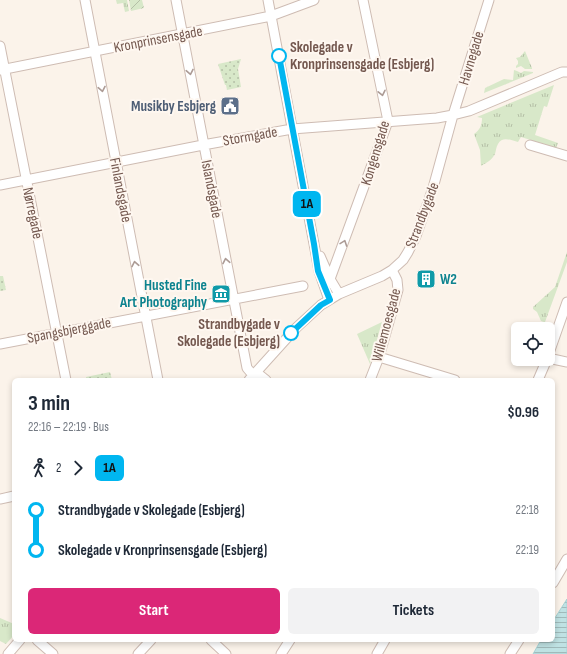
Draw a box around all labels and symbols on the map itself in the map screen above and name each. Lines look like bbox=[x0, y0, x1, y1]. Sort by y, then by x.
street label: Kronprinsensgade bbox=[112, 22, 204, 57]
street label: Havnegade bbox=[454, 29, 489, 87]
place label: Skolegade v Kronprinsensgade (Esbjerg) bbox=[290, 38, 434, 74]
marker: Skolegade v Kronprinsensgade (Esbjerg) bbox=[271, 48, 287, 64]
one-way arrow bbox=[185, 69, 193, 76]
one-way arrow bbox=[97, 86, 105, 92]
one-way arrow bbox=[378, 90, 386, 96]
public building icon: Musikby Esbjerg bbox=[219, 95, 241, 117]
place label: Musikby Esbjerg bbox=[131, 97, 217, 116]
street label: Kongensgade bbox=[357, 118, 394, 188]
street label: Stormgade bbox=[221, 122, 279, 151]
street label: Finlandsgade bbox=[105, 156, 136, 224]
street label: Islandsgade bbox=[197, 158, 226, 220]
street label: Strandbygade bbox=[401, 180, 444, 251]
street label: Nørregade bbox=[18, 186, 47, 241]
line badge: 1A bbox=[289, 191, 325, 217]
one-way arrow bbox=[339, 239, 347, 246]
one-way arrow bbox=[223, 258, 231, 264]
one-way arrow bbox=[132, 261, 140, 267]
building icon: W2 bbox=[415, 268, 437, 290]
place label: W2 bbox=[440, 270, 457, 289]
place label: Husted Fine Art Photography bbox=[119, 276, 208, 312]
museum icon: Husted Fine Art Photography bbox=[210, 283, 232, 305]
street label: Willemoesgade bbox=[368, 286, 405, 364]
street label: Spangsbjerggade bbox=[26, 313, 113, 348]
place label: Strandbygade v Skolegade (Esbjerg) bbox=[177, 315, 281, 351]
marker: Strandbygade v Skolegade (Esbjerg) bbox=[283, 325, 299, 341]

